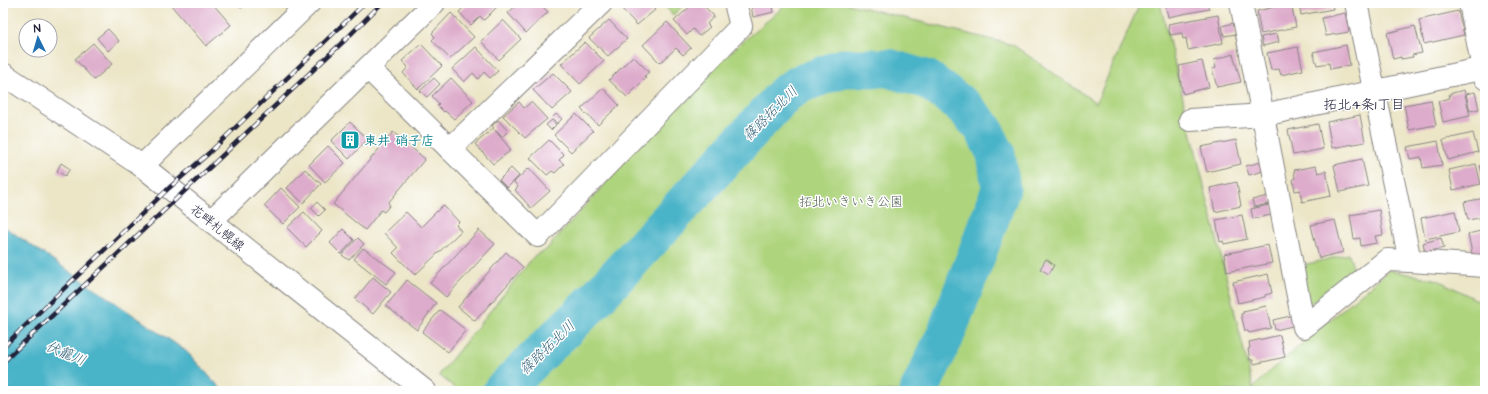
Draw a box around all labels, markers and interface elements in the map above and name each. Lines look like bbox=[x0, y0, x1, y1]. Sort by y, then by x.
north arrow bbox=[18, 18, 58, 58]
text: N bbox=[33, 21, 41, 36]
water label: 篠路拓北川 bbox=[739, 82, 803, 146]
district label: 拓北4条1丁目 bbox=[1323, 95, 1405, 115]
building icon: 東井 硝子店 bbox=[339, 129, 361, 151]
place label: 東井 硝子店 bbox=[364, 132, 434, 150]
park label: 拓北いきいき公園 bbox=[799, 193, 903, 211]
street label: 花畔札幌線 bbox=[186, 200, 249, 256]
water label: 篠路拓北川 bbox=[516, 316, 580, 379]
water label: 伏籠川 bbox=[42, 337, 89, 371]

